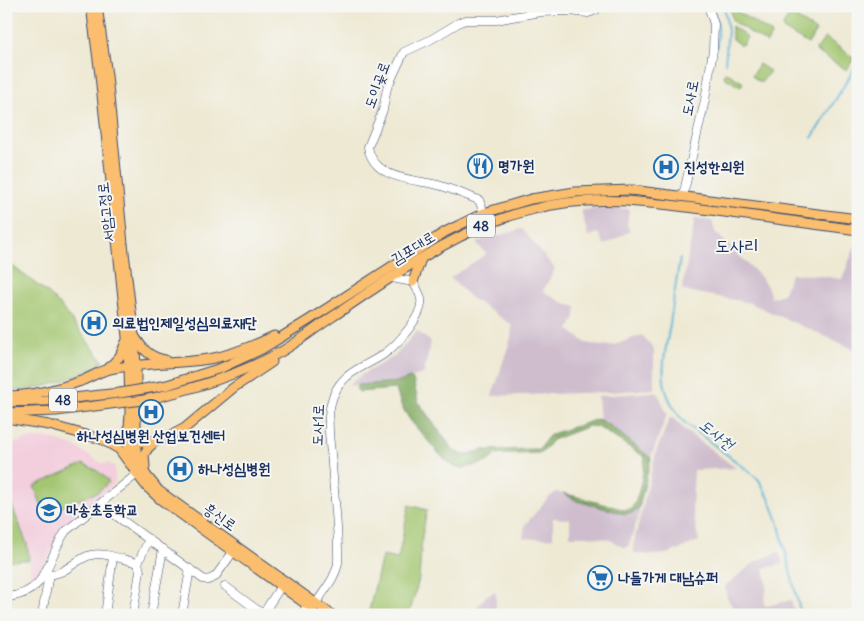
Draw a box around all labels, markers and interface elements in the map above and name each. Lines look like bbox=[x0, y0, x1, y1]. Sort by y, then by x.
street label: 도이곶로 bbox=[359, 59, 394, 111]
street label: 도사로 bbox=[677, 78, 702, 117]
restaurant icon: 명가원 bbox=[467, 153, 493, 179]
hospital icon: 진성한의원 bbox=[653, 154, 679, 180]
place label: 명가원 bbox=[498, 156, 534, 175]
place label: 진성한의원 bbox=[684, 157, 744, 176]
street label: 서암고정로 bbox=[93, 181, 118, 243]
road number: 48 bbox=[467, 215, 495, 238]
street label: 김포대로 bbox=[387, 227, 438, 268]
district label: 도사리 bbox=[715, 234, 759, 257]
hospital icon: 의료법인제일성심의료재단 bbox=[81, 310, 107, 336]
place label: 의료법인제일성심의료재단 bbox=[112, 313, 257, 332]
road number: 48 bbox=[49, 388, 77, 412]
hospital icon: 하나성심병원 산업보건센터 bbox=[138, 399, 164, 425]
street label: 도사1로 bbox=[307, 404, 328, 446]
water label: 도사천 bbox=[696, 414, 740, 455]
place label: 하나성심병원 산업보건센터 bbox=[77, 426, 225, 445]
hospital icon: 하나성심병원 bbox=[167, 456, 193, 482]
place label: 하나성심병원 bbox=[198, 459, 270, 478]
school or university icon: 마송초등학교 bbox=[36, 497, 62, 523]
street label: 흥신로 bbox=[200, 498, 241, 535]
place label: 마송초등학교 bbox=[66, 500, 138, 519]
supermarket icon: 나들가게 대남슈퍼 bbox=[587, 565, 613, 591]
place label: 나들가게 대남슈퍼 bbox=[618, 568, 718, 587]

